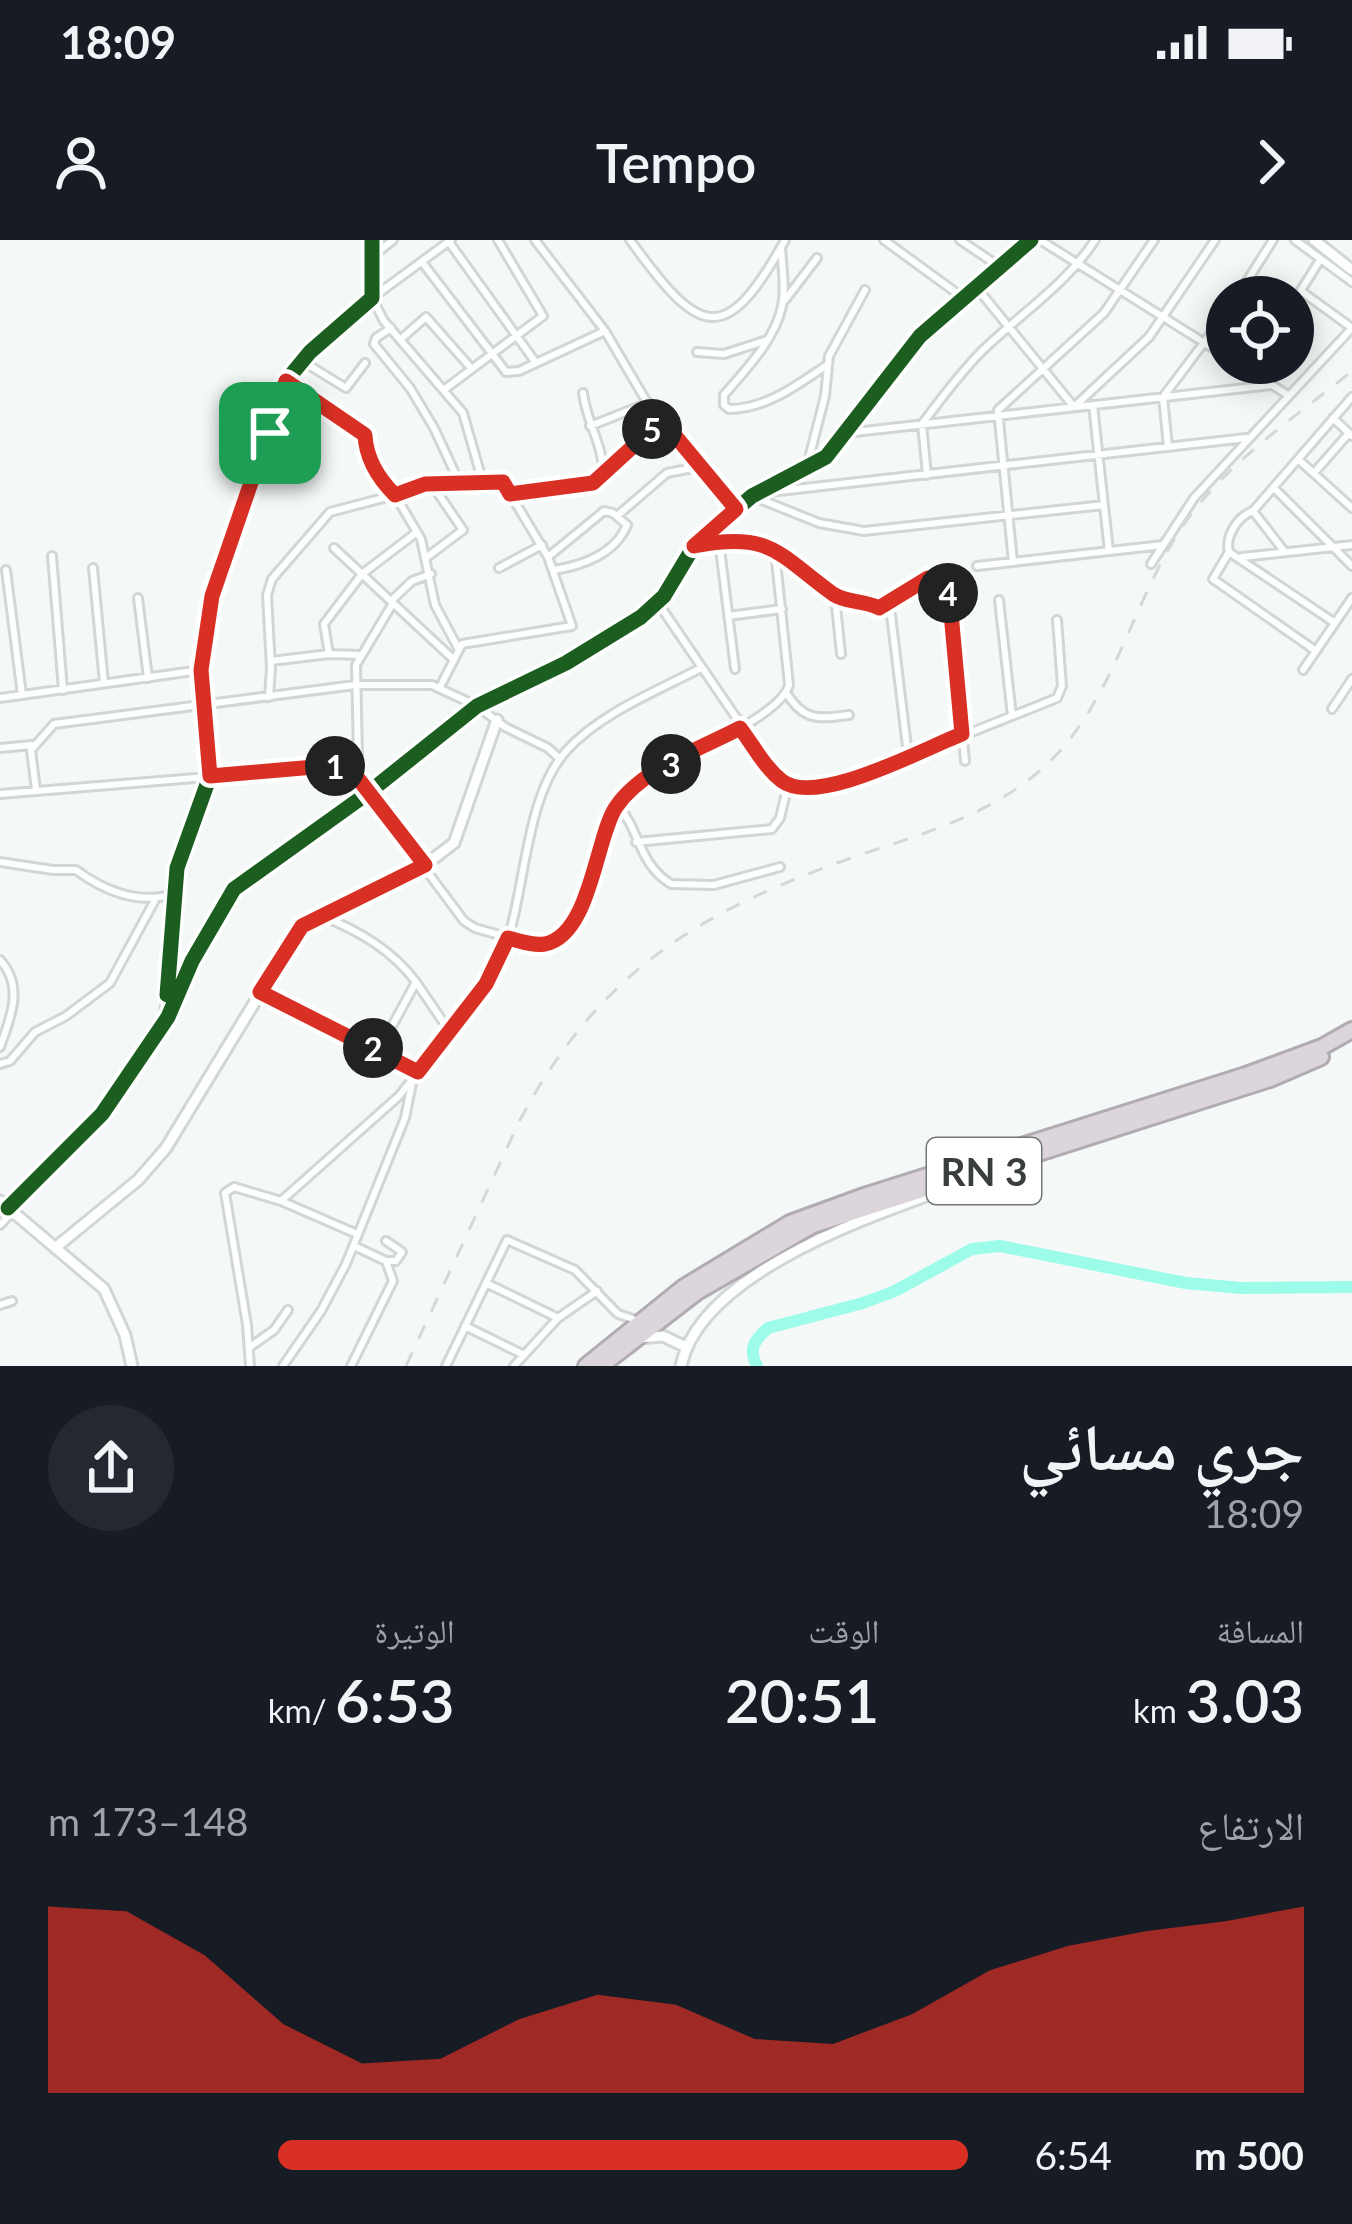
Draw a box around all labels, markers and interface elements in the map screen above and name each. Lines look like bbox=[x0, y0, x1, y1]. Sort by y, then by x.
text: 18:09 bbox=[60, 15, 176, 69]
icon: person bbox=[48, 129, 114, 195]
icon: forward bbox=[1238, 129, 1304, 195]
text: Tempo bbox=[596, 130, 756, 195]
map controls bbox=[1206, 276, 1314, 384]
button: locate bbox=[1206, 276, 1314, 384]
pin bbox=[219, 382, 321, 484]
pin: 5 bbox=[622, 399, 682, 459]
icon: arrive bbox=[237, 400, 303, 466]
text: 5 bbox=[642, 409, 662, 449]
pin: 4 bbox=[918, 563, 978, 623]
text: 4 bbox=[938, 573, 958, 613]
pin: 3 bbox=[641, 734, 701, 794]
pin: 1 bbox=[305, 736, 365, 796]
text: 3 bbox=[661, 744, 681, 784]
text: 1 bbox=[325, 746, 345, 786]
pin: 2 bbox=[343, 1018, 403, 1078]
text: 2 bbox=[363, 1028, 383, 1068]
road number: RN 3 bbox=[927, 1138, 1041, 1204]
button: share bbox=[48, 1405, 174, 1531]
text: جري مسائي bbox=[1019, 1405, 1304, 1484]
text: 18:09 bbox=[1204, 1490, 1304, 1536]
text: الوتيرة bbox=[374, 1610, 455, 1650]
text: الوقت bbox=[808, 1610, 879, 1650]
text: المسافة bbox=[1217, 1610, 1304, 1650]
text: 6:53 bbox=[335, 1664, 455, 1736]
text: 20:51 bbox=[725, 1664, 879, 1736]
text: 3.03 bbox=[1185, 1664, 1304, 1736]
text: /km bbox=[268, 1690, 335, 1730]
text: km bbox=[1133, 1690, 1185, 1730]
text: 148–173 m bbox=[48, 1798, 248, 1844]
text: الارتفاع bbox=[1198, 1802, 1304, 1848]
text: 6:54 bbox=[1034, 2132, 1112, 2178]
text: 500 m bbox=[1194, 2132, 1304, 2178]

